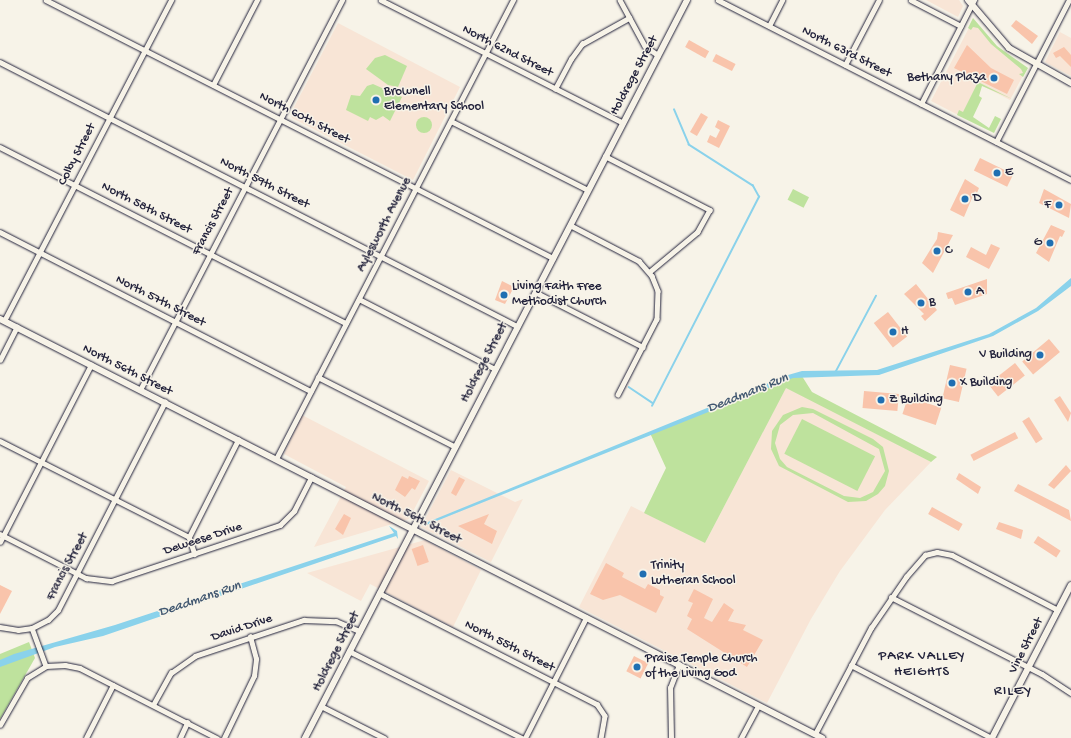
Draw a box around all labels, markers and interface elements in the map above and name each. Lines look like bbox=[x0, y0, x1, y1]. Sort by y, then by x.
street label: North 62nd Street bbox=[459, 22, 555, 82]
street label: North 63rd Street bbox=[799, 24, 893, 82]
street label: Holdrege Street bbox=[608, 34, 662, 118]
place label: Bethany Plaza bbox=[907, 70, 986, 86]
marker: Bethany Plaza bbox=[989, 73, 999, 83]
place label: Brownell Elementary School bbox=[384, 85, 484, 116]
street label: North 60th Street bbox=[256, 90, 352, 148]
marker: Brownell Elementary School bbox=[371, 95, 381, 105]
street label: Colby Street bbox=[56, 121, 100, 189]
street label: North 59th Street bbox=[217, 155, 311, 213]
place label: E bbox=[1005, 165, 1013, 181]
marker: E bbox=[992, 168, 1002, 178]
street label: Aylesworth Avenue bbox=[354, 175, 416, 275]
street label: North 58th Street bbox=[98, 180, 194, 238]
street label: Francis Street bbox=[190, 185, 238, 259]
place label: D bbox=[973, 191, 981, 207]
marker: D bbox=[960, 194, 970, 204]
place label: F bbox=[1044, 197, 1051, 213]
marker: F bbox=[1054, 200, 1064, 210]
place label: G bbox=[1034, 235, 1042, 251]
marker: G bbox=[1045, 238, 1055, 248]
place label: C bbox=[945, 243, 952, 259]
marker: C bbox=[932, 246, 942, 256]
street label: North 57th Street bbox=[112, 273, 208, 331]
place label: Living Faith Free Methodist Church bbox=[512, 280, 607, 311]
place label: A bbox=[976, 284, 984, 300]
marker: A bbox=[963, 287, 973, 297]
marker: Living Faith Free Methodist Church bbox=[499, 290, 509, 300]
place label: B bbox=[929, 295, 936, 311]
marker: B bbox=[916, 298, 926, 308]
street label: Holdrege Street bbox=[458, 320, 512, 406]
place label: H bbox=[901, 324, 908, 340]
marker: H bbox=[888, 327, 898, 337]
street label: North 56th Street bbox=[80, 342, 174, 400]
place label: V Building bbox=[979, 347, 1032, 363]
marker: V Building bbox=[1035, 350, 1045, 360]
water label: Deadmans Run bbox=[705, 370, 791, 418]
place label: X Building bbox=[960, 375, 1012, 391]
marker: X Building bbox=[947, 378, 957, 388]
place label: Z Building bbox=[889, 392, 943, 408]
marker: Z Building bbox=[876, 395, 886, 405]
street label: North 56th Street bbox=[369, 490, 463, 548]
street label: Deweese Drive bbox=[162, 520, 244, 560]
street label: Francis Street bbox=[44, 530, 92, 604]
place label: Trinity Lutheran School bbox=[651, 559, 736, 590]
marker: Trinity Lutheran School bbox=[638, 569, 648, 579]
water label: Deadmans Run bbox=[157, 578, 243, 622]
street label: Holdrege Street bbox=[310, 609, 364, 695]
street label: David Drive bbox=[210, 612, 274, 646]
street label: Vine Street bbox=[1006, 615, 1048, 677]
street label: North 55th Street bbox=[461, 618, 557, 676]
district label: PARK VALLEY HEIGHTS bbox=[879, 649, 965, 682]
place label: Praise Temple Church of the Living God bbox=[645, 652, 758, 683]
marker: Praise Temple Church of the Living God bbox=[632, 662, 642, 672]
district label: RILEY bbox=[994, 683, 1032, 701]

